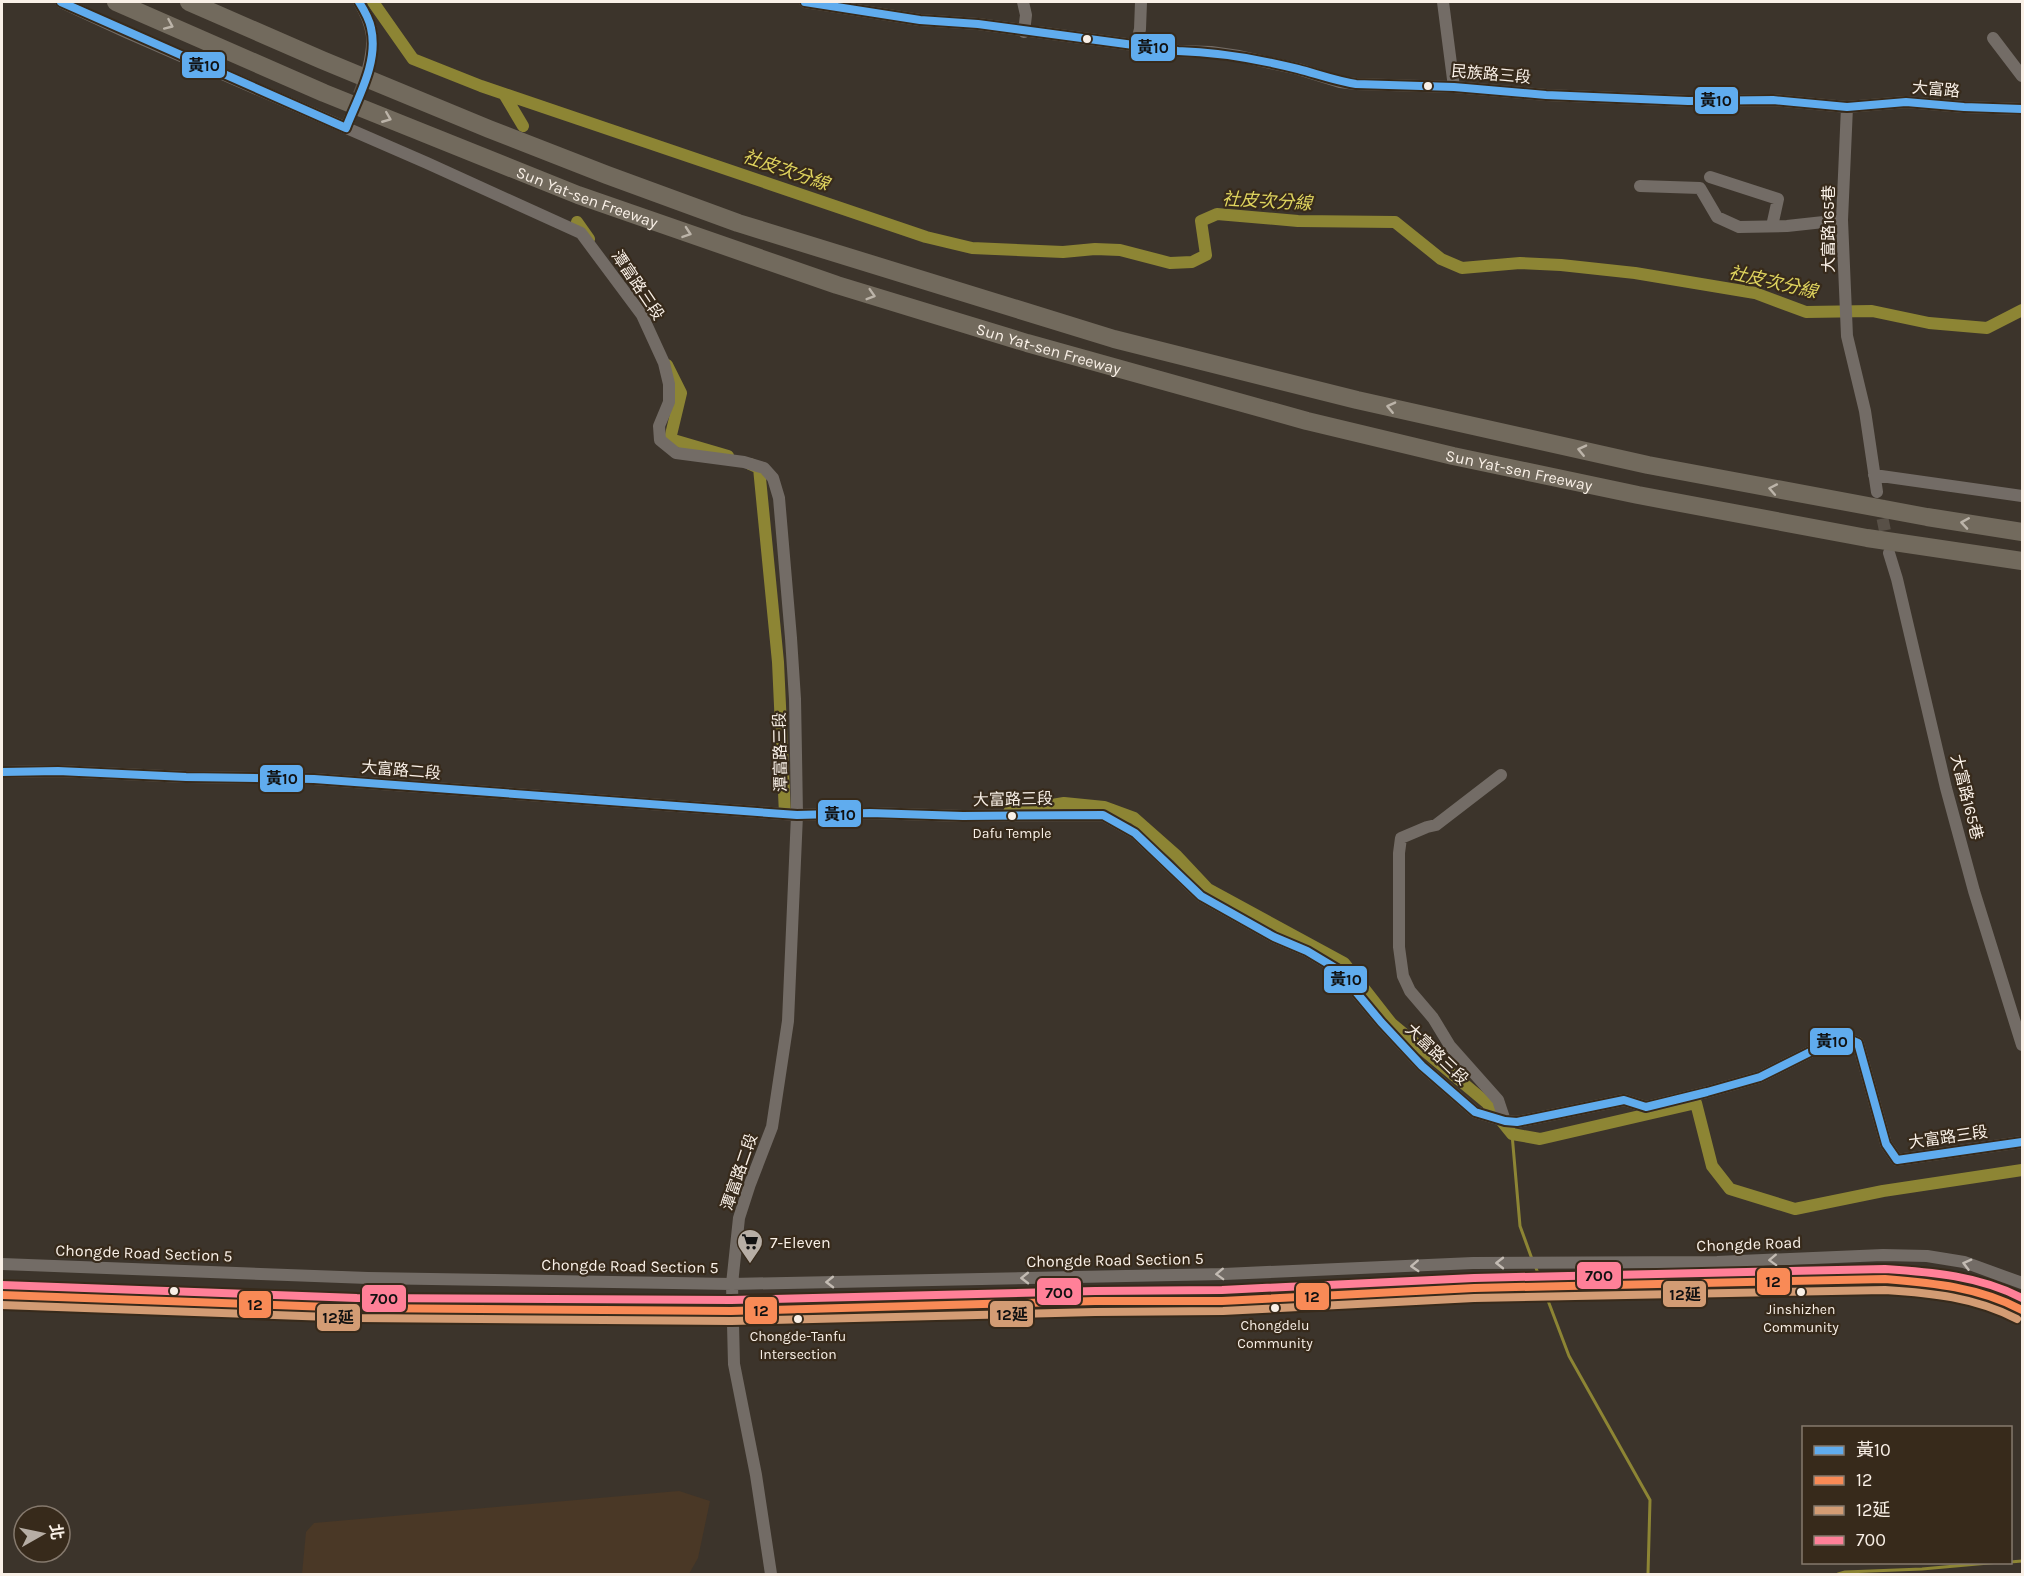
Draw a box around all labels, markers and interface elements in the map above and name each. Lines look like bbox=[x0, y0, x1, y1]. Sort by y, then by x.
one-way arrow bbox=[163, 18, 174, 30]
unlabelled marker bbox=[1081, 33, 1093, 45]
line badge: 黃10 bbox=[1130, 33, 1176, 62]
text: 黃10 bbox=[1137, 38, 1169, 57]
line badge: 黃10 bbox=[181, 51, 226, 79]
text: 黃10 bbox=[188, 56, 220, 75]
street label: 民族路三段 bbox=[1450, 61, 1532, 87]
street label: 大富路 bbox=[1911, 77, 1961, 101]
unlabelled marker bbox=[1422, 80, 1434, 92]
line badge: 黃10 bbox=[1694, 86, 1739, 115]
text: 黃10 bbox=[1700, 91, 1732, 110]
one-way arrow bbox=[381, 111, 392, 123]
water label: 社皮次分線 bbox=[740, 145, 834, 196]
street label: Sun Yat-sen Freeway bbox=[514, 162, 661, 232]
street label: 大富路165巷 bbox=[1819, 185, 1838, 273]
water label: 社皮次分線 bbox=[1221, 188, 1315, 214]
one-way arrow bbox=[681, 225, 692, 238]
street label: 潭富路三段 bbox=[608, 247, 668, 323]
water label: 社皮次分線 bbox=[1727, 261, 1821, 303]
one-way arrow bbox=[865, 288, 876, 301]
street label: Sun Yat-sen Freeway bbox=[974, 319, 1124, 378]
one-way arrow bbox=[1387, 402, 1397, 415]
one-way arrow bbox=[1577, 444, 1587, 457]
street label: Sun Yat-sen Freeway bbox=[1444, 445, 1595, 495]
one-way arrow bbox=[1768, 483, 1778, 496]
one-way arrow bbox=[1960, 517, 1969, 529]
street label: 潭富路三段 bbox=[770, 712, 790, 792]
street label: 大富路165巷 bbox=[1947, 752, 1987, 842]
street label: 大富路二段 bbox=[360, 757, 442, 783]
line badge: 黃10 bbox=[259, 764, 304, 793]
text: 黃10 bbox=[266, 769, 298, 788]
street label: 大富路三段 bbox=[973, 789, 1053, 809]
line badge: 黃10 bbox=[817, 799, 862, 828]
text: 黃10 bbox=[824, 805, 856, 824]
marker: Dafu Temple bbox=[1006, 810, 1018, 822]
place label: Dafu Temple bbox=[972, 825, 1052, 842]
line badge: 黃10 bbox=[1323, 965, 1368, 994]
text: 黃10 bbox=[1330, 970, 1362, 989]
street label: 大富路三段 bbox=[1402, 1019, 1472, 1089]
line badge: 黃10 bbox=[1809, 1027, 1854, 1056]
text: 黃10 bbox=[1816, 1032, 1848, 1051]
street label: 大富路三段 bbox=[1907, 1122, 1989, 1152]
street label: 潭富路二段 bbox=[717, 1131, 761, 1213]
supermarket icon: 7-Eleven bbox=[735, 1227, 765, 1265]
place label: 7-Eleven bbox=[770, 1233, 831, 1252]
street label: Chongde Road bbox=[1696, 1233, 1802, 1255]
street label: Chongde Road Section 5 bbox=[55, 1240, 233, 1266]
street label: Chongde Road Section 5 bbox=[1026, 1249, 1204, 1271]
one-way arrow bbox=[1769, 1253, 1778, 1266]
street label: Chongde Road Section 5 bbox=[541, 1255, 719, 1277]
one-way arrow bbox=[1495, 1257, 1504, 1269]
one-way arrow bbox=[1410, 1259, 1419, 1272]
one-way arrow bbox=[1962, 1259, 1973, 1271]
line badge: 700 bbox=[1576, 1261, 1622, 1290]
text: 700 bbox=[1585, 1266, 1613, 1285]
line badge: 12 bbox=[1756, 1267, 1791, 1296]
one-way arrow bbox=[1216, 1268, 1225, 1281]
one-way arrow bbox=[1021, 1272, 1030, 1284]
text: 12 bbox=[1765, 1272, 1781, 1291]
one-way arrow bbox=[826, 1275, 835, 1288]
line badge: 700 bbox=[1036, 1277, 1082, 1306]
line badge: 12延 bbox=[1662, 1280, 1707, 1308]
line badge: 12 bbox=[1295, 1282, 1330, 1311]
text: 700 bbox=[1045, 1283, 1073, 1302]
line badge: 700 bbox=[361, 1284, 407, 1313]
unlabelled marker bbox=[168, 1285, 180, 1297]
text: 12延 bbox=[1669, 1285, 1701, 1304]
marker: Jinshizhen Community bbox=[1795, 1286, 1807, 1298]
text: 12 bbox=[1304, 1287, 1320, 1306]
text: 700 bbox=[370, 1289, 398, 1308]
line badge: 12 bbox=[238, 1290, 272, 1319]
text: 12 bbox=[247, 1295, 263, 1314]
line badge: 12 bbox=[744, 1296, 778, 1325]
line badge: 12延 bbox=[989, 1300, 1034, 1328]
text: 12 bbox=[753, 1301, 769, 1320]
place label: Jinshizhen Community bbox=[1763, 1301, 1839, 1336]
marker: Chongdelu Community bbox=[1269, 1302, 1281, 1314]
line badge: 12延 bbox=[316, 1303, 361, 1332]
text: 12延 bbox=[996, 1305, 1028, 1324]
text: 12延 bbox=[322, 1308, 354, 1327]
marker: Chongde-Tanfu Intersection bbox=[792, 1313, 804, 1325]
place label: Chongdelu Community bbox=[1237, 1317, 1313, 1352]
place label: Chongde-Tanfu Intersection bbox=[750, 1328, 846, 1363]
legend bbox=[1802, 1426, 2012, 1564]
text: 黃10 bbox=[1856, 1439, 1891, 1461]
text: 12 bbox=[1856, 1469, 1872, 1491]
text: 12延 bbox=[1856, 1499, 1890, 1521]
north arrow bbox=[12, 1504, 72, 1564]
text: 北 bbox=[46, 1522, 67, 1541]
text: 700 bbox=[1856, 1529, 1886, 1551]

